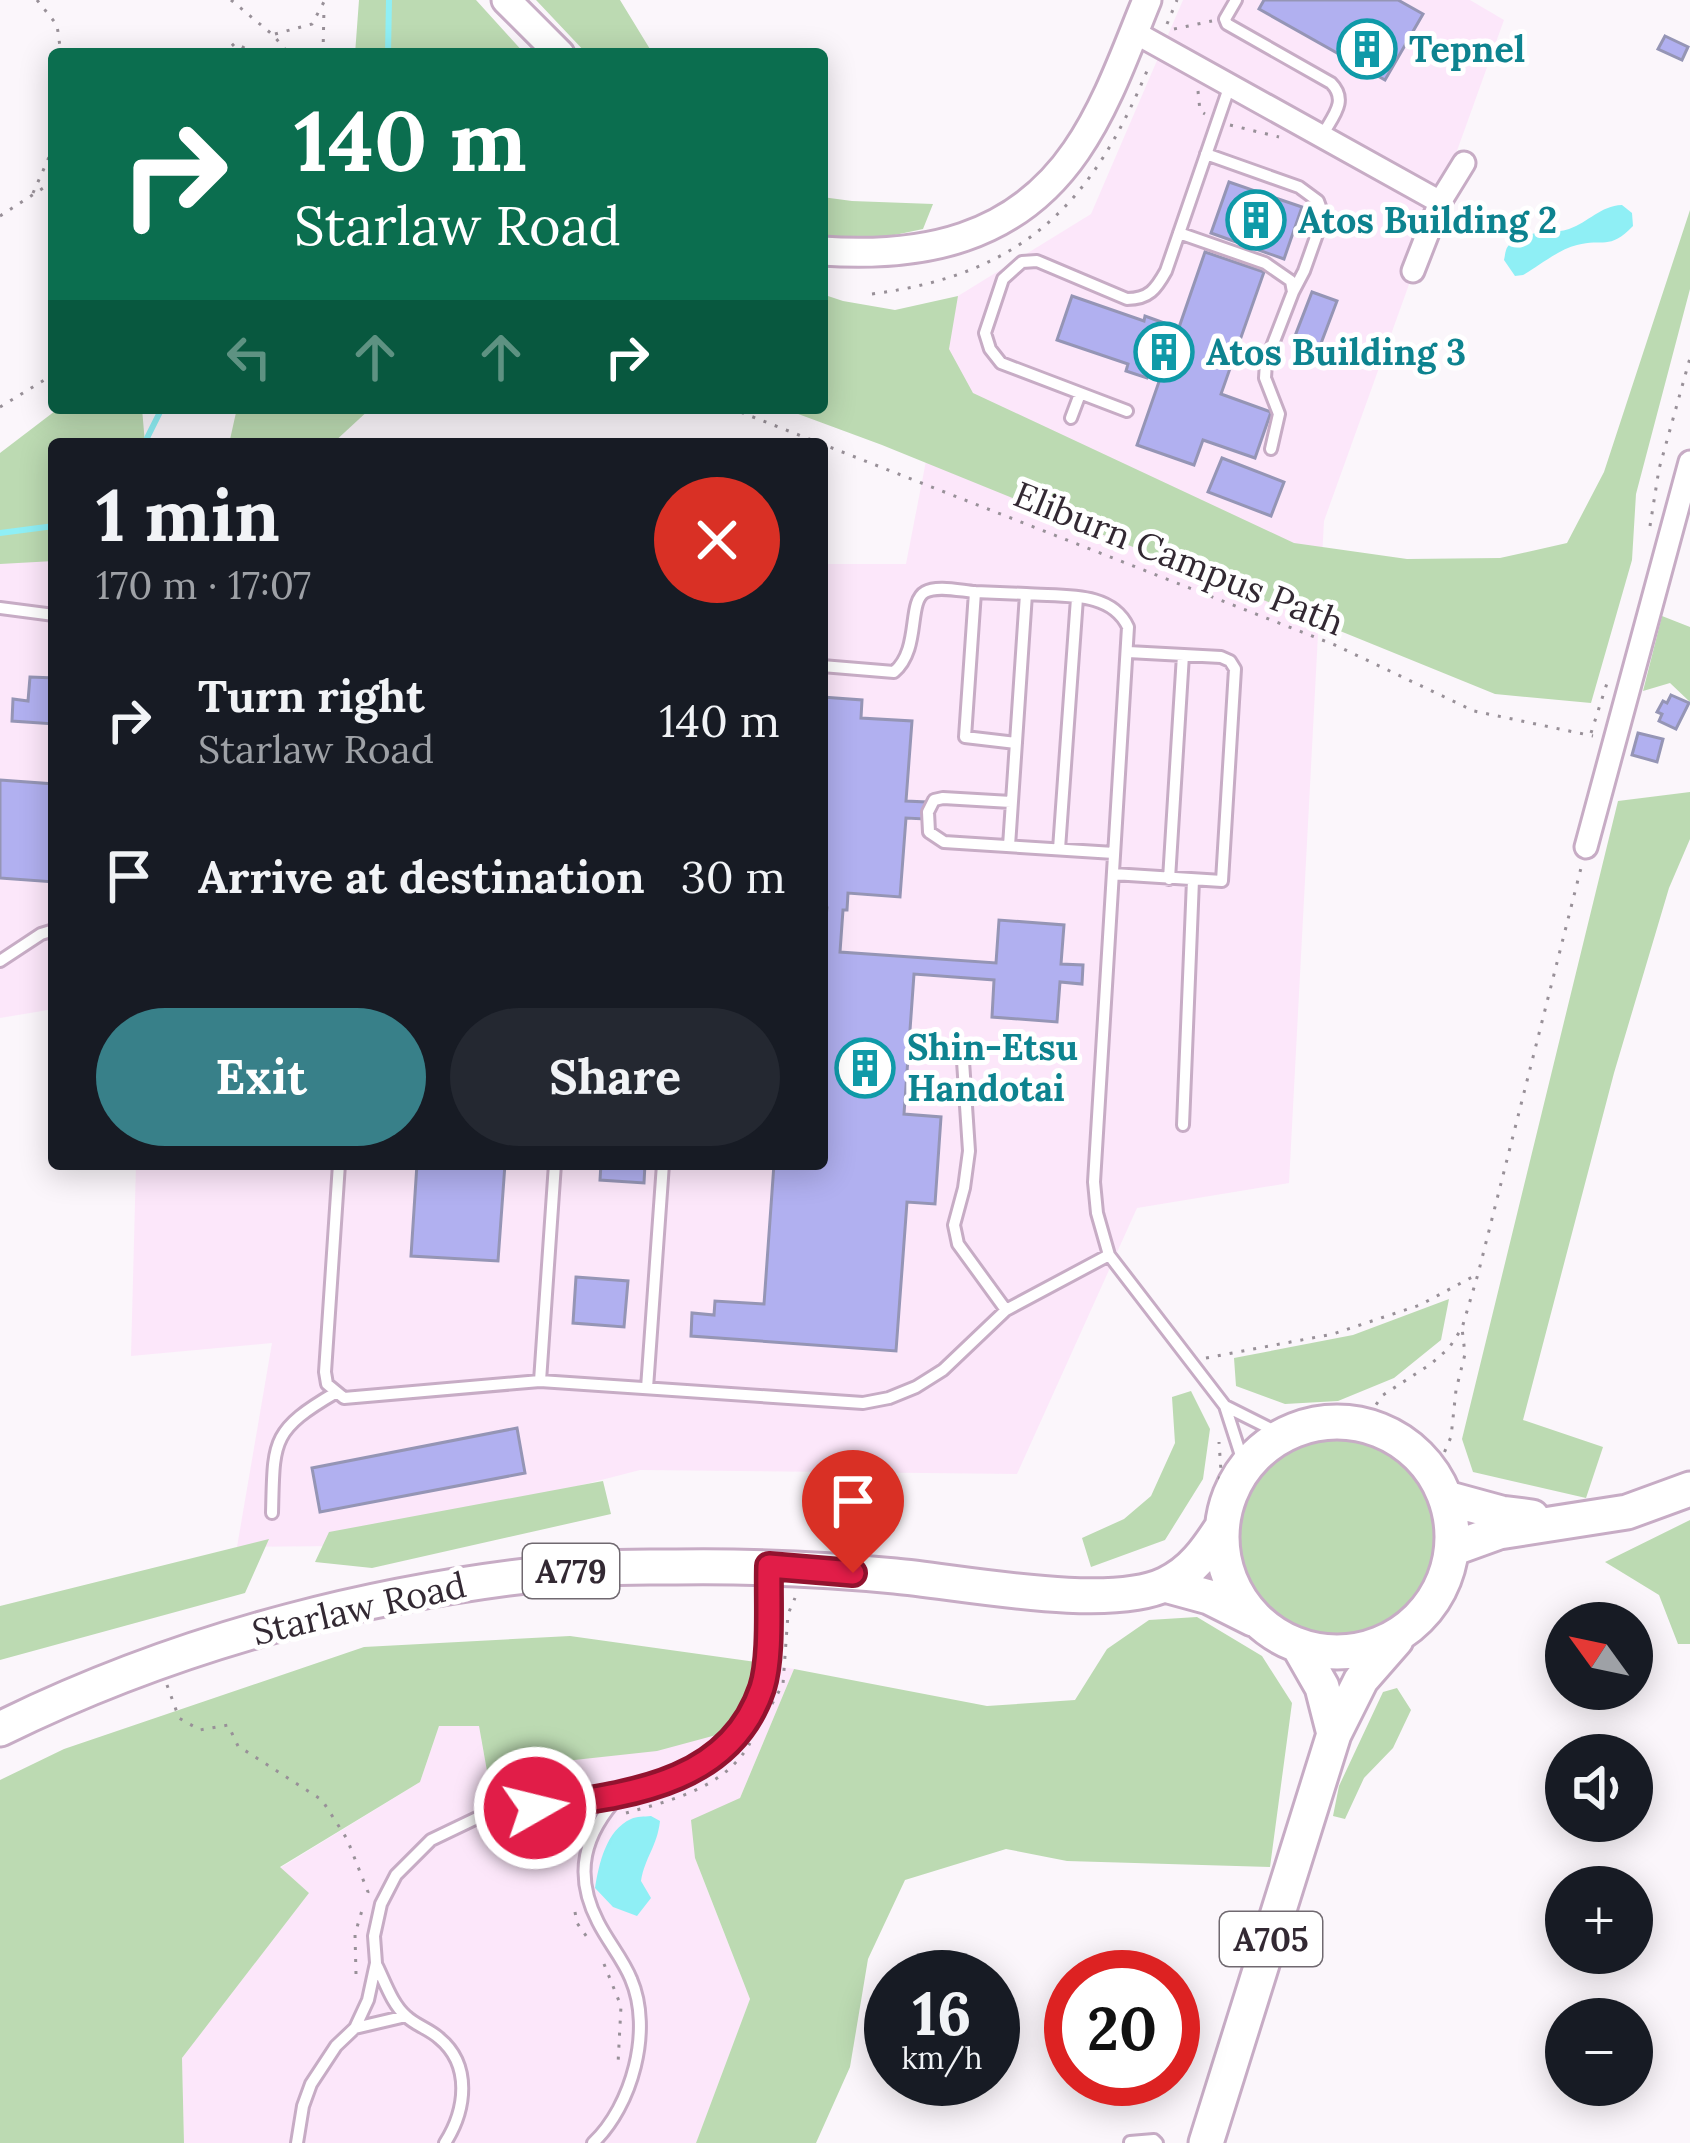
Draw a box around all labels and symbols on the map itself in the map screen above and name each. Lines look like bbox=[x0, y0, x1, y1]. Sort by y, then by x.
building icon: Tepnel bbox=[1336, 18, 1398, 80]
place label: Tepnel bbox=[1409, 26, 1525, 72]
building icon: Atos Building 2 bbox=[1225, 189, 1287, 251]
place label: Atos Building 2 bbox=[1298, 197, 1557, 243]
building icon: Atos Building 3 bbox=[1133, 321, 1195, 383]
place label: Atos Building 3 bbox=[1206, 329, 1466, 375]
street label: Eliburn Campus Path bbox=[1007, 471, 1351, 645]
place label: Shin-Etsu Handotai bbox=[907, 1024, 1078, 1111]
building icon: Shin-Etsu Handotai bbox=[834, 1037, 896, 1099]
pin bbox=[802, 1450, 904, 1573]
road number: A779 bbox=[523, 1544, 619, 1598]
street label: Starlaw Road bbox=[248, 1561, 470, 1655]
north arrow bbox=[1545, 1602, 1653, 1710]
position arrow bbox=[472, 1745, 598, 1871]
road number: A705 bbox=[1220, 1912, 1322, 1966]
speed limit sign: 20 bbox=[1044, 1950, 1200, 2106]

